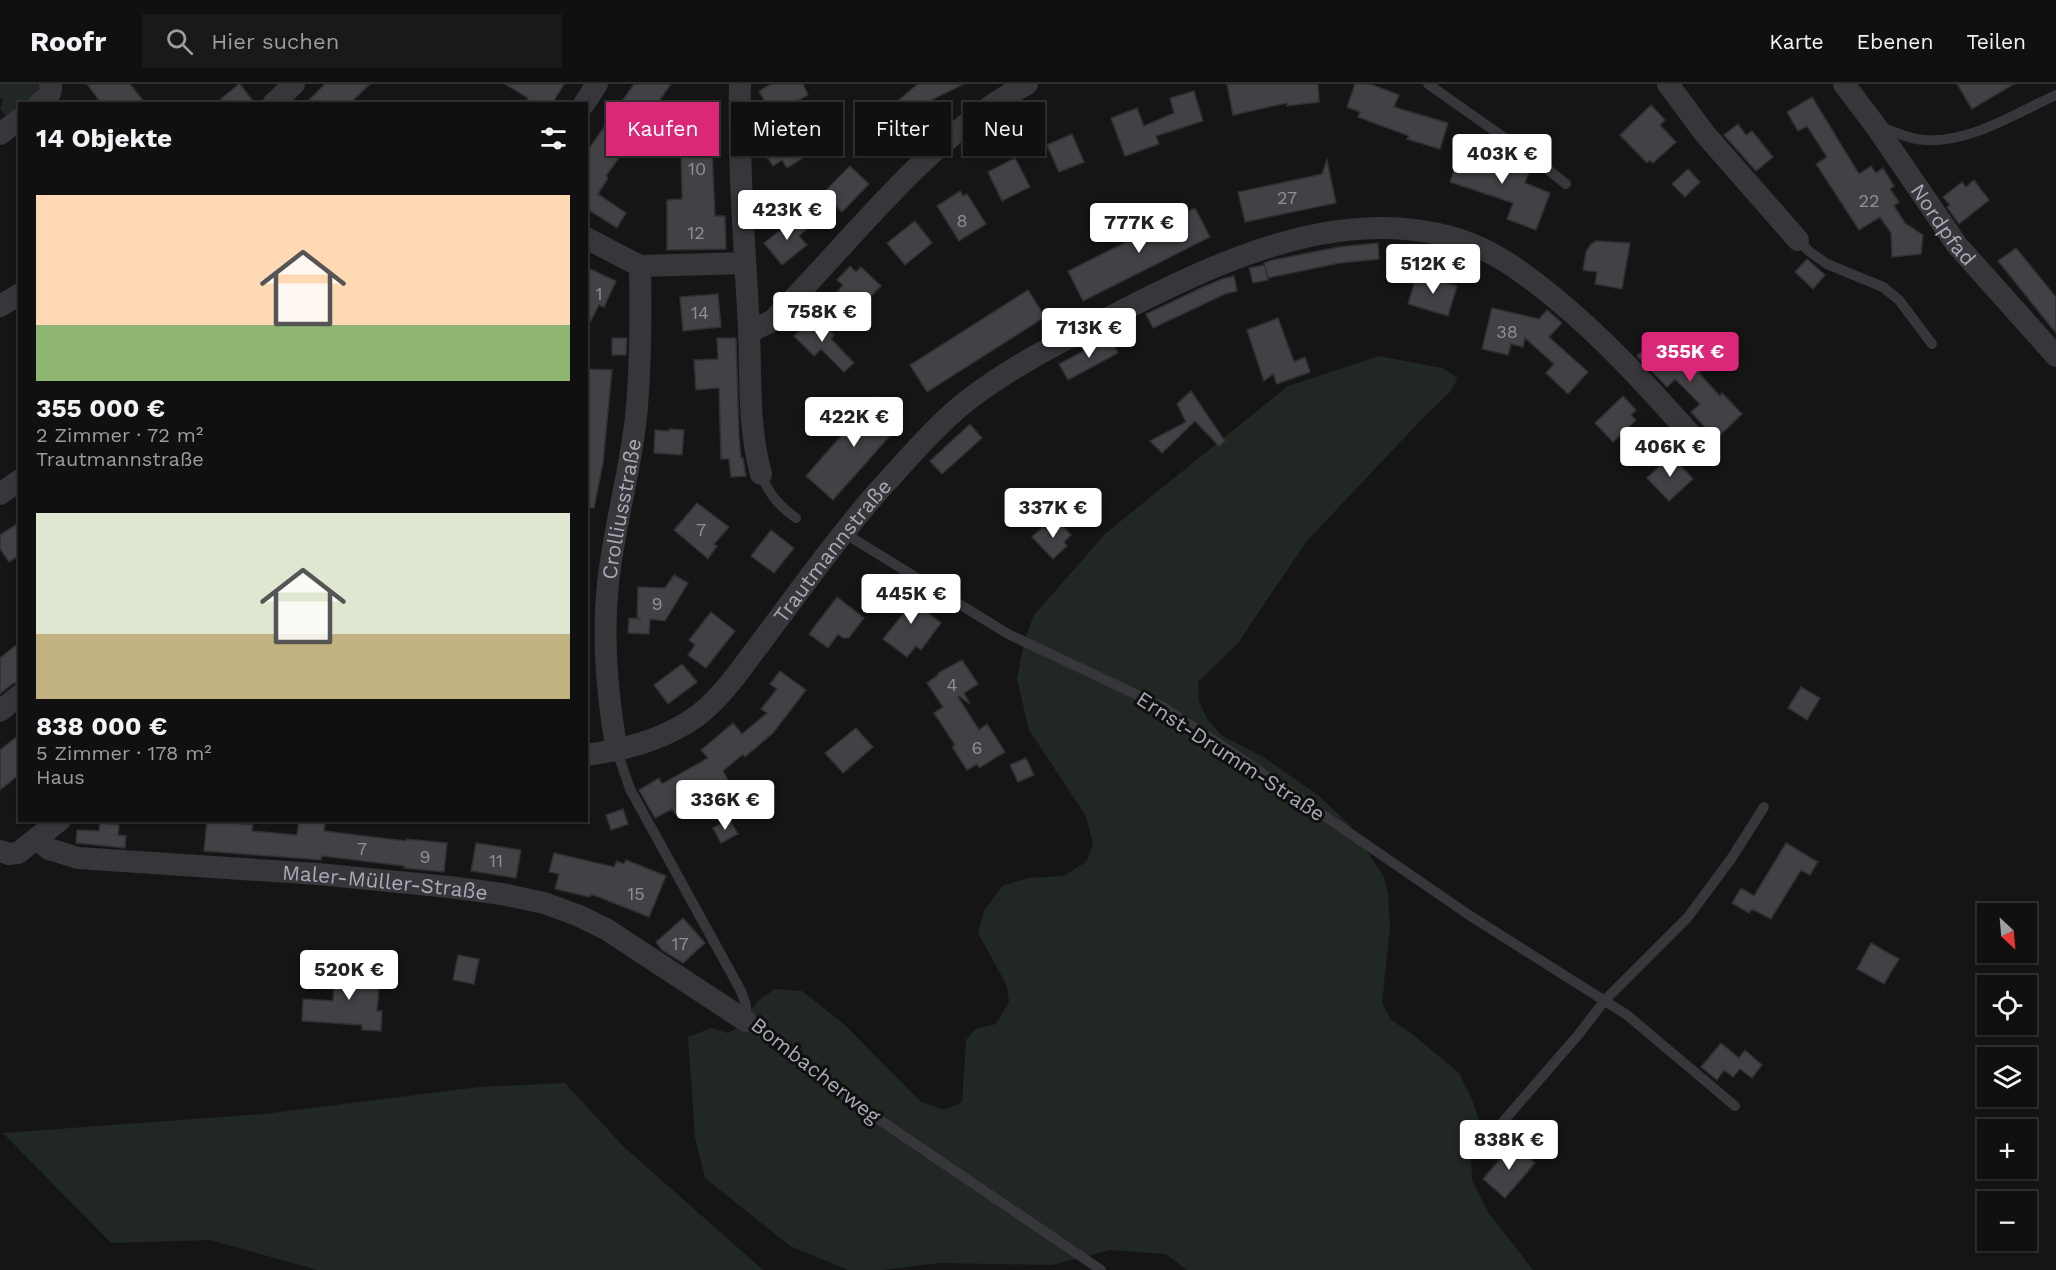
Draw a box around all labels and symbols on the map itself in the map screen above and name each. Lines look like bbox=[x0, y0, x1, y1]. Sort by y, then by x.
pin: 403K € bbox=[1453, 134, 1551, 185]
house number: 10 bbox=[688, 158, 706, 179]
street label: Nordpfad bbox=[1906, 178, 1981, 270]
house number: 27 bbox=[1277, 187, 1297, 208]
pin: 423K € bbox=[738, 190, 836, 241]
house number: 22 bbox=[1859, 190, 1880, 211]
pin: 777K € bbox=[1090, 203, 1188, 254]
house number: 8 bbox=[956, 210, 968, 231]
house number: 12 bbox=[687, 222, 705, 243]
pin: 512K € bbox=[1384, 244, 1482, 295]
house number: 1 bbox=[595, 283, 603, 304]
pin: 758K € bbox=[773, 292, 871, 343]
house number: 14 bbox=[691, 302, 709, 323]
pin: 713K € bbox=[1040, 308, 1138, 359]
house number: 38 bbox=[1496, 321, 1518, 342]
pin: 355K € bbox=[1641, 332, 1739, 383]
pin: 422K € bbox=[805, 397, 903, 448]
pin: 406K € bbox=[1621, 427, 1719, 478]
street label: Crolliusstraße bbox=[596, 437, 646, 581]
street label: Trautmannstraße bbox=[768, 473, 896, 627]
pin: 337K € bbox=[1004, 488, 1102, 539]
house number: 7 bbox=[696, 519, 706, 540]
pin: 445K € bbox=[862, 574, 960, 625]
house number: 9 bbox=[651, 593, 663, 614]
house number: 4 bbox=[947, 674, 958, 695]
street label: Ernst-Drumm-Straße bbox=[1132, 686, 1330, 826]
house number: 6 bbox=[972, 737, 982, 758]
pin: 336K € bbox=[676, 780, 774, 831]
house number: 7 bbox=[357, 838, 367, 859]
house number: 9 bbox=[419, 846, 431, 867]
house number: 11 bbox=[489, 850, 503, 871]
street label: Maler-Müller-Straße bbox=[281, 859, 489, 905]
house number: 15 bbox=[627, 883, 645, 904]
north arrow bbox=[1977, 903, 2037, 963]
house number: 17 bbox=[671, 933, 689, 954]
pin: 520K € bbox=[300, 950, 398, 1001]
street label: Bombacherweg bbox=[746, 1012, 886, 1129]
pin: 838K € bbox=[1460, 1120, 1558, 1171]

